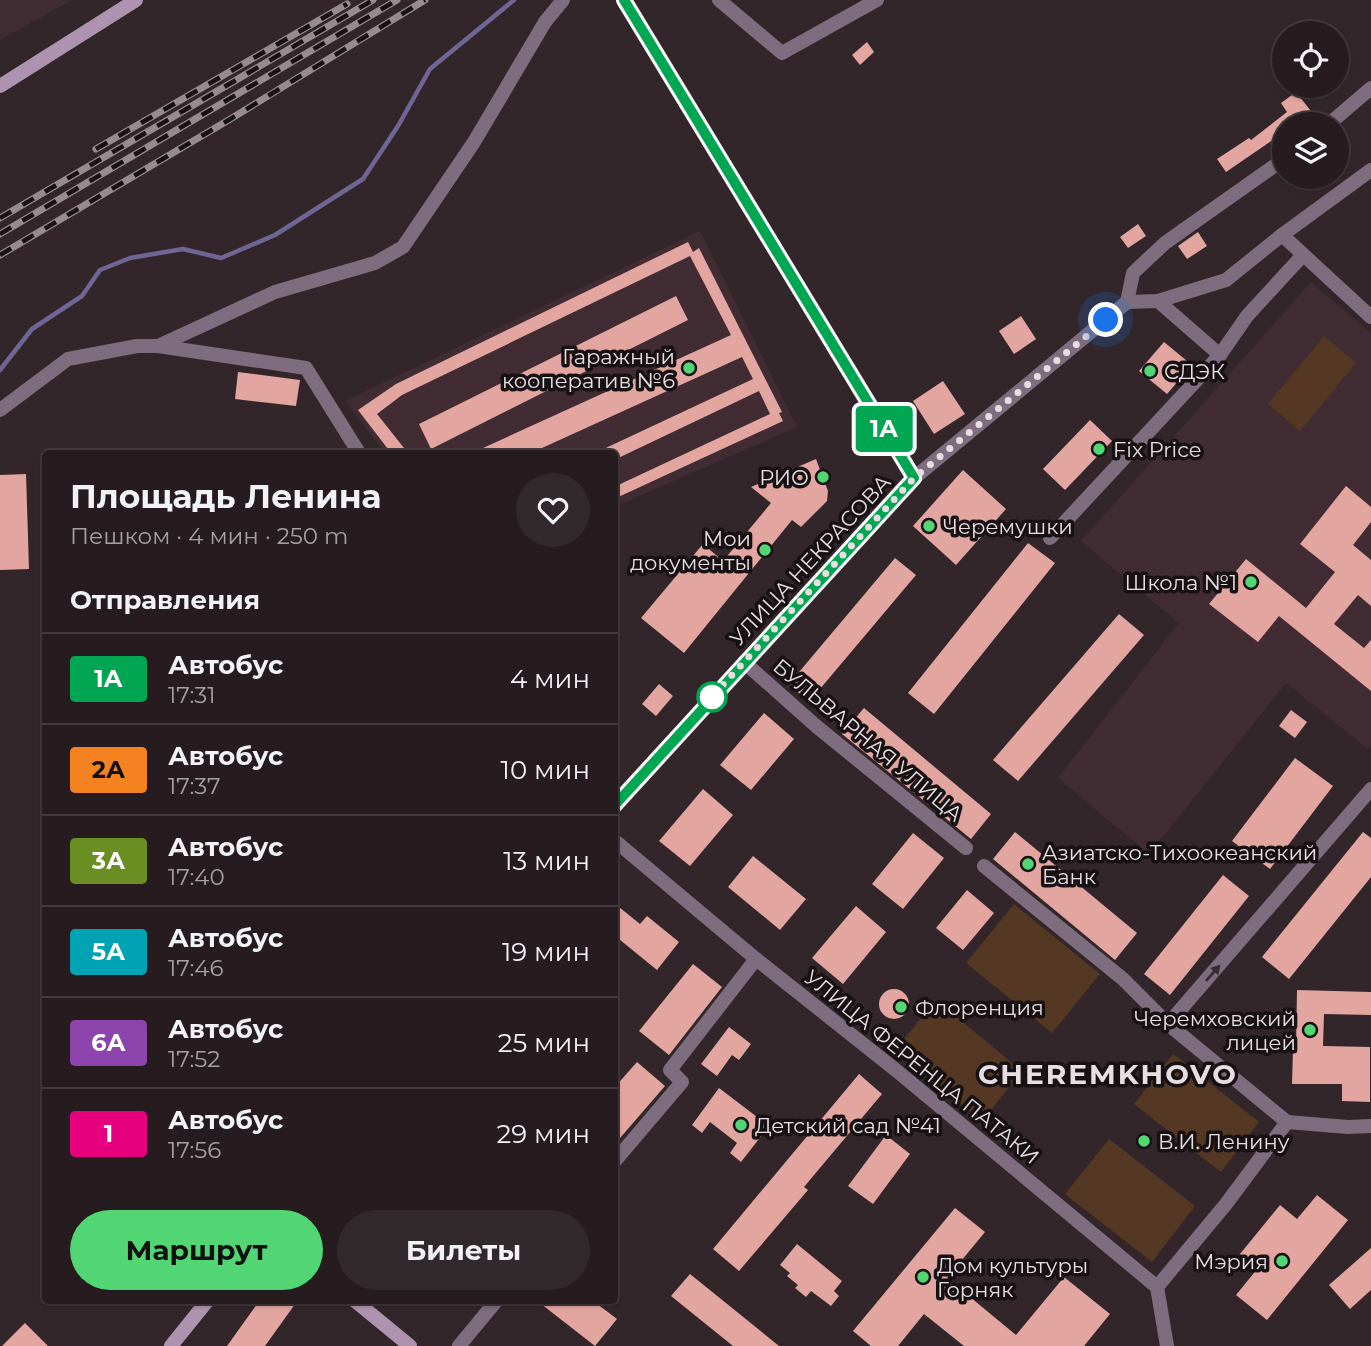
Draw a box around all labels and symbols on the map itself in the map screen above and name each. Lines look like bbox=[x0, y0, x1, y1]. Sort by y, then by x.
your location bbox=[1088, 302, 1123, 337]
place label: Гаражный кооператив №6 bbox=[502, 344, 675, 393]
place label: СДЭК bbox=[1164, 359, 1225, 384]
marker: Гаражный кооператив №6 bbox=[681, 360, 697, 376]
marker: СДЭК bbox=[1142, 363, 1158, 379]
line badge: 1А bbox=[852, 406, 916, 452]
place label: Fix Price bbox=[1113, 437, 1202, 462]
marker: Fix Price bbox=[1091, 441, 1107, 457]
place label: РИО bbox=[759, 465, 809, 490]
street label: УЛИЦА НЕКРАСОВА bbox=[724, 469, 896, 651]
marker: РИО bbox=[815, 469, 831, 485]
place label: Черемушки bbox=[943, 514, 1073, 539]
marker: Черемушки bbox=[921, 518, 937, 534]
place label: Мои документы bbox=[630, 526, 751, 575]
marker: Мои документы bbox=[757, 542, 773, 558]
place label: Школа №1 bbox=[1125, 570, 1237, 595]
marker: Школа №1 bbox=[1243, 574, 1259, 590]
street label: БУЛЬВАРНАЯ УЛИЦА bbox=[768, 653, 968, 827]
unlabelled marker bbox=[697, 682, 727, 712]
place label: Азиатско-Тихоокеанский Банк bbox=[1042, 840, 1317, 889]
marker: Азиатско-Тихоокеанский Банк bbox=[1020, 856, 1036, 872]
one-way arrow bbox=[1205, 964, 1221, 982]
street label: УЛИЦА ФЕРЕНЦА ПАТАКИ bbox=[800, 965, 1044, 1169]
place label: Флоренция bbox=[915, 995, 1044, 1020]
marker: Флоренция bbox=[893, 999, 909, 1015]
place label: Черемховский лицей bbox=[1134, 1006, 1296, 1055]
marker: Черемховский лицей bbox=[1302, 1022, 1318, 1038]
district label: CHEREMKHOVO bbox=[978, 1057, 1238, 1091]
place label: Детский сад №41 bbox=[755, 1113, 941, 1138]
marker: Детский сад №41 bbox=[733, 1117, 749, 1133]
place label: В.И. Ленину bbox=[1158, 1129, 1290, 1154]
marker: В.И. Ленину bbox=[1136, 1133, 1152, 1149]
place label: Мэрия bbox=[1194, 1249, 1268, 1274]
place label: Дом культуры Горняк bbox=[937, 1253, 1088, 1302]
marker: Мэрия bbox=[1274, 1253, 1290, 1269]
marker: Дом культуры Горняк bbox=[915, 1269, 931, 1285]

